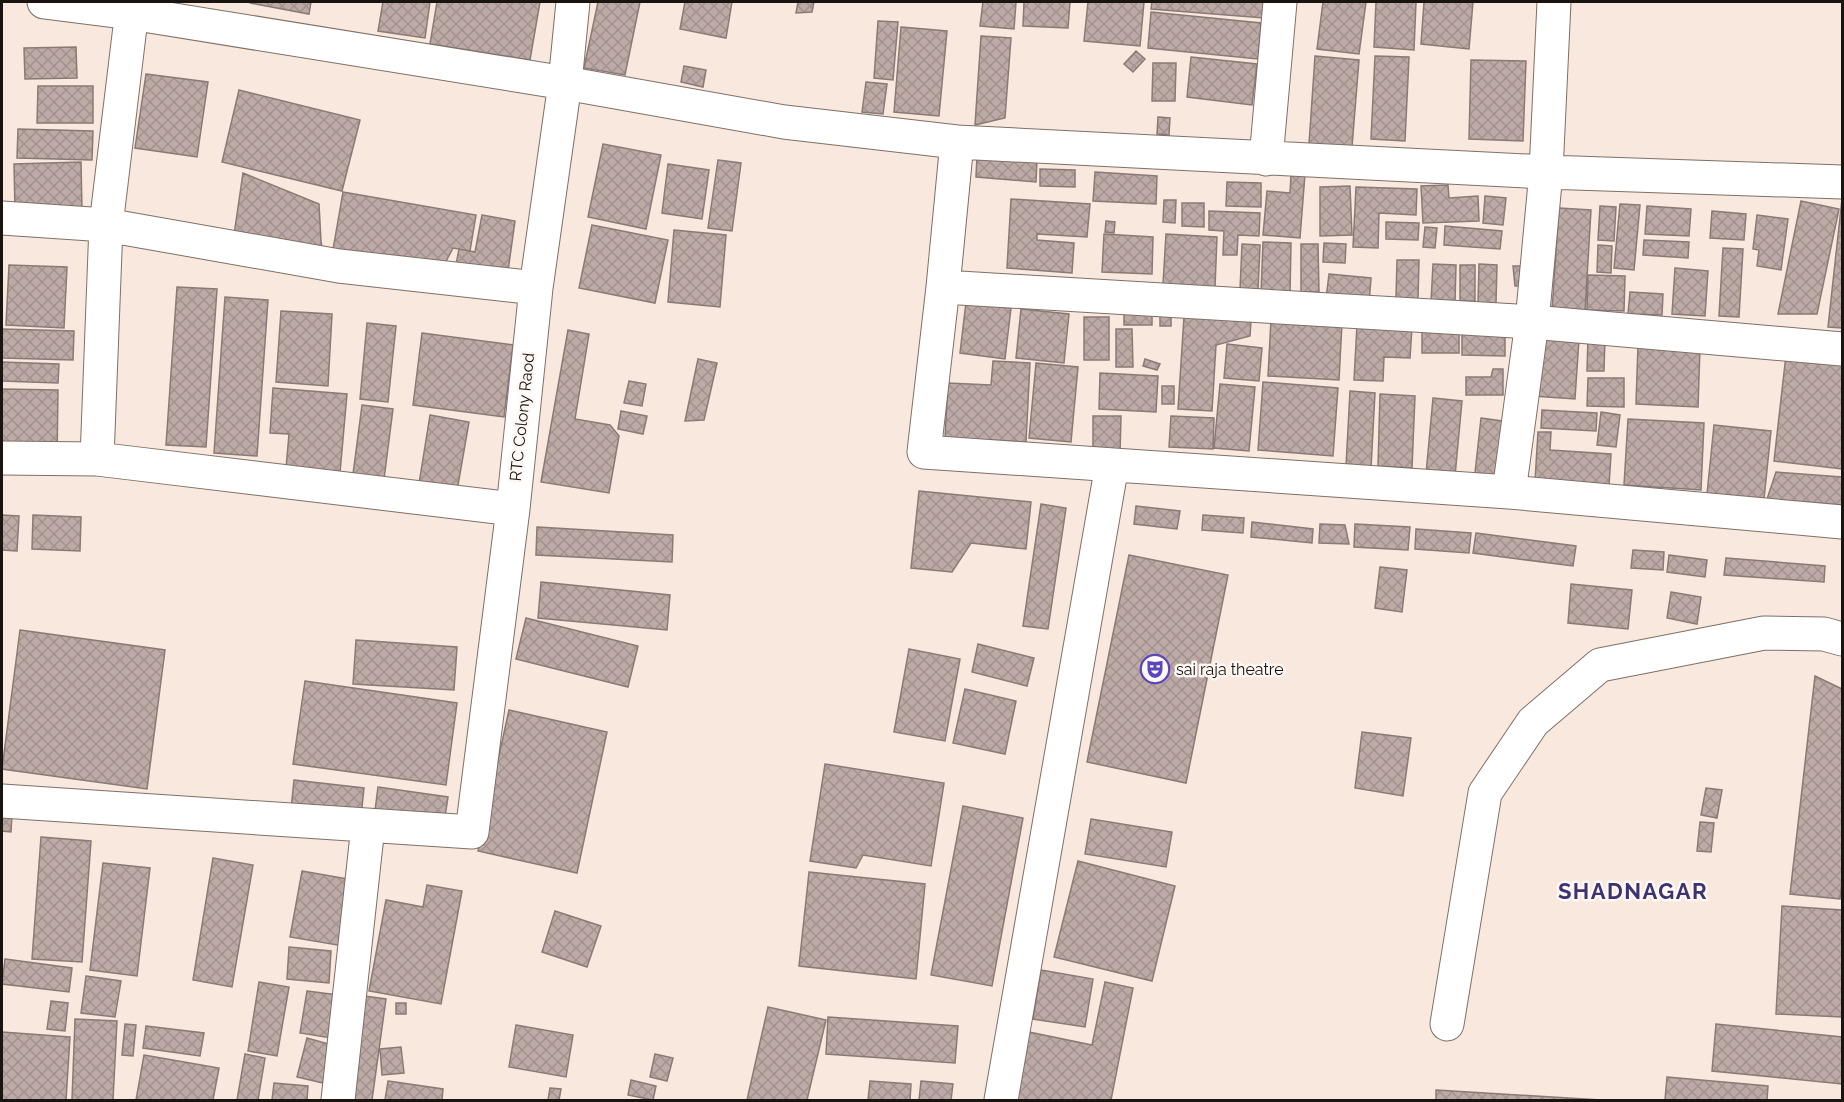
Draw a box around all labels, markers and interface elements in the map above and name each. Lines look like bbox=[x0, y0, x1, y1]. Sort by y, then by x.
street label: RTC Colony Raod bbox=[506, 352, 538, 482]
theatre icon: sai raja theatre bbox=[1139, 653, 1171, 685]
place label: sai raja theatre bbox=[1176, 660, 1284, 679]
district label: SHADNAGAR bbox=[1558, 878, 1708, 904]

